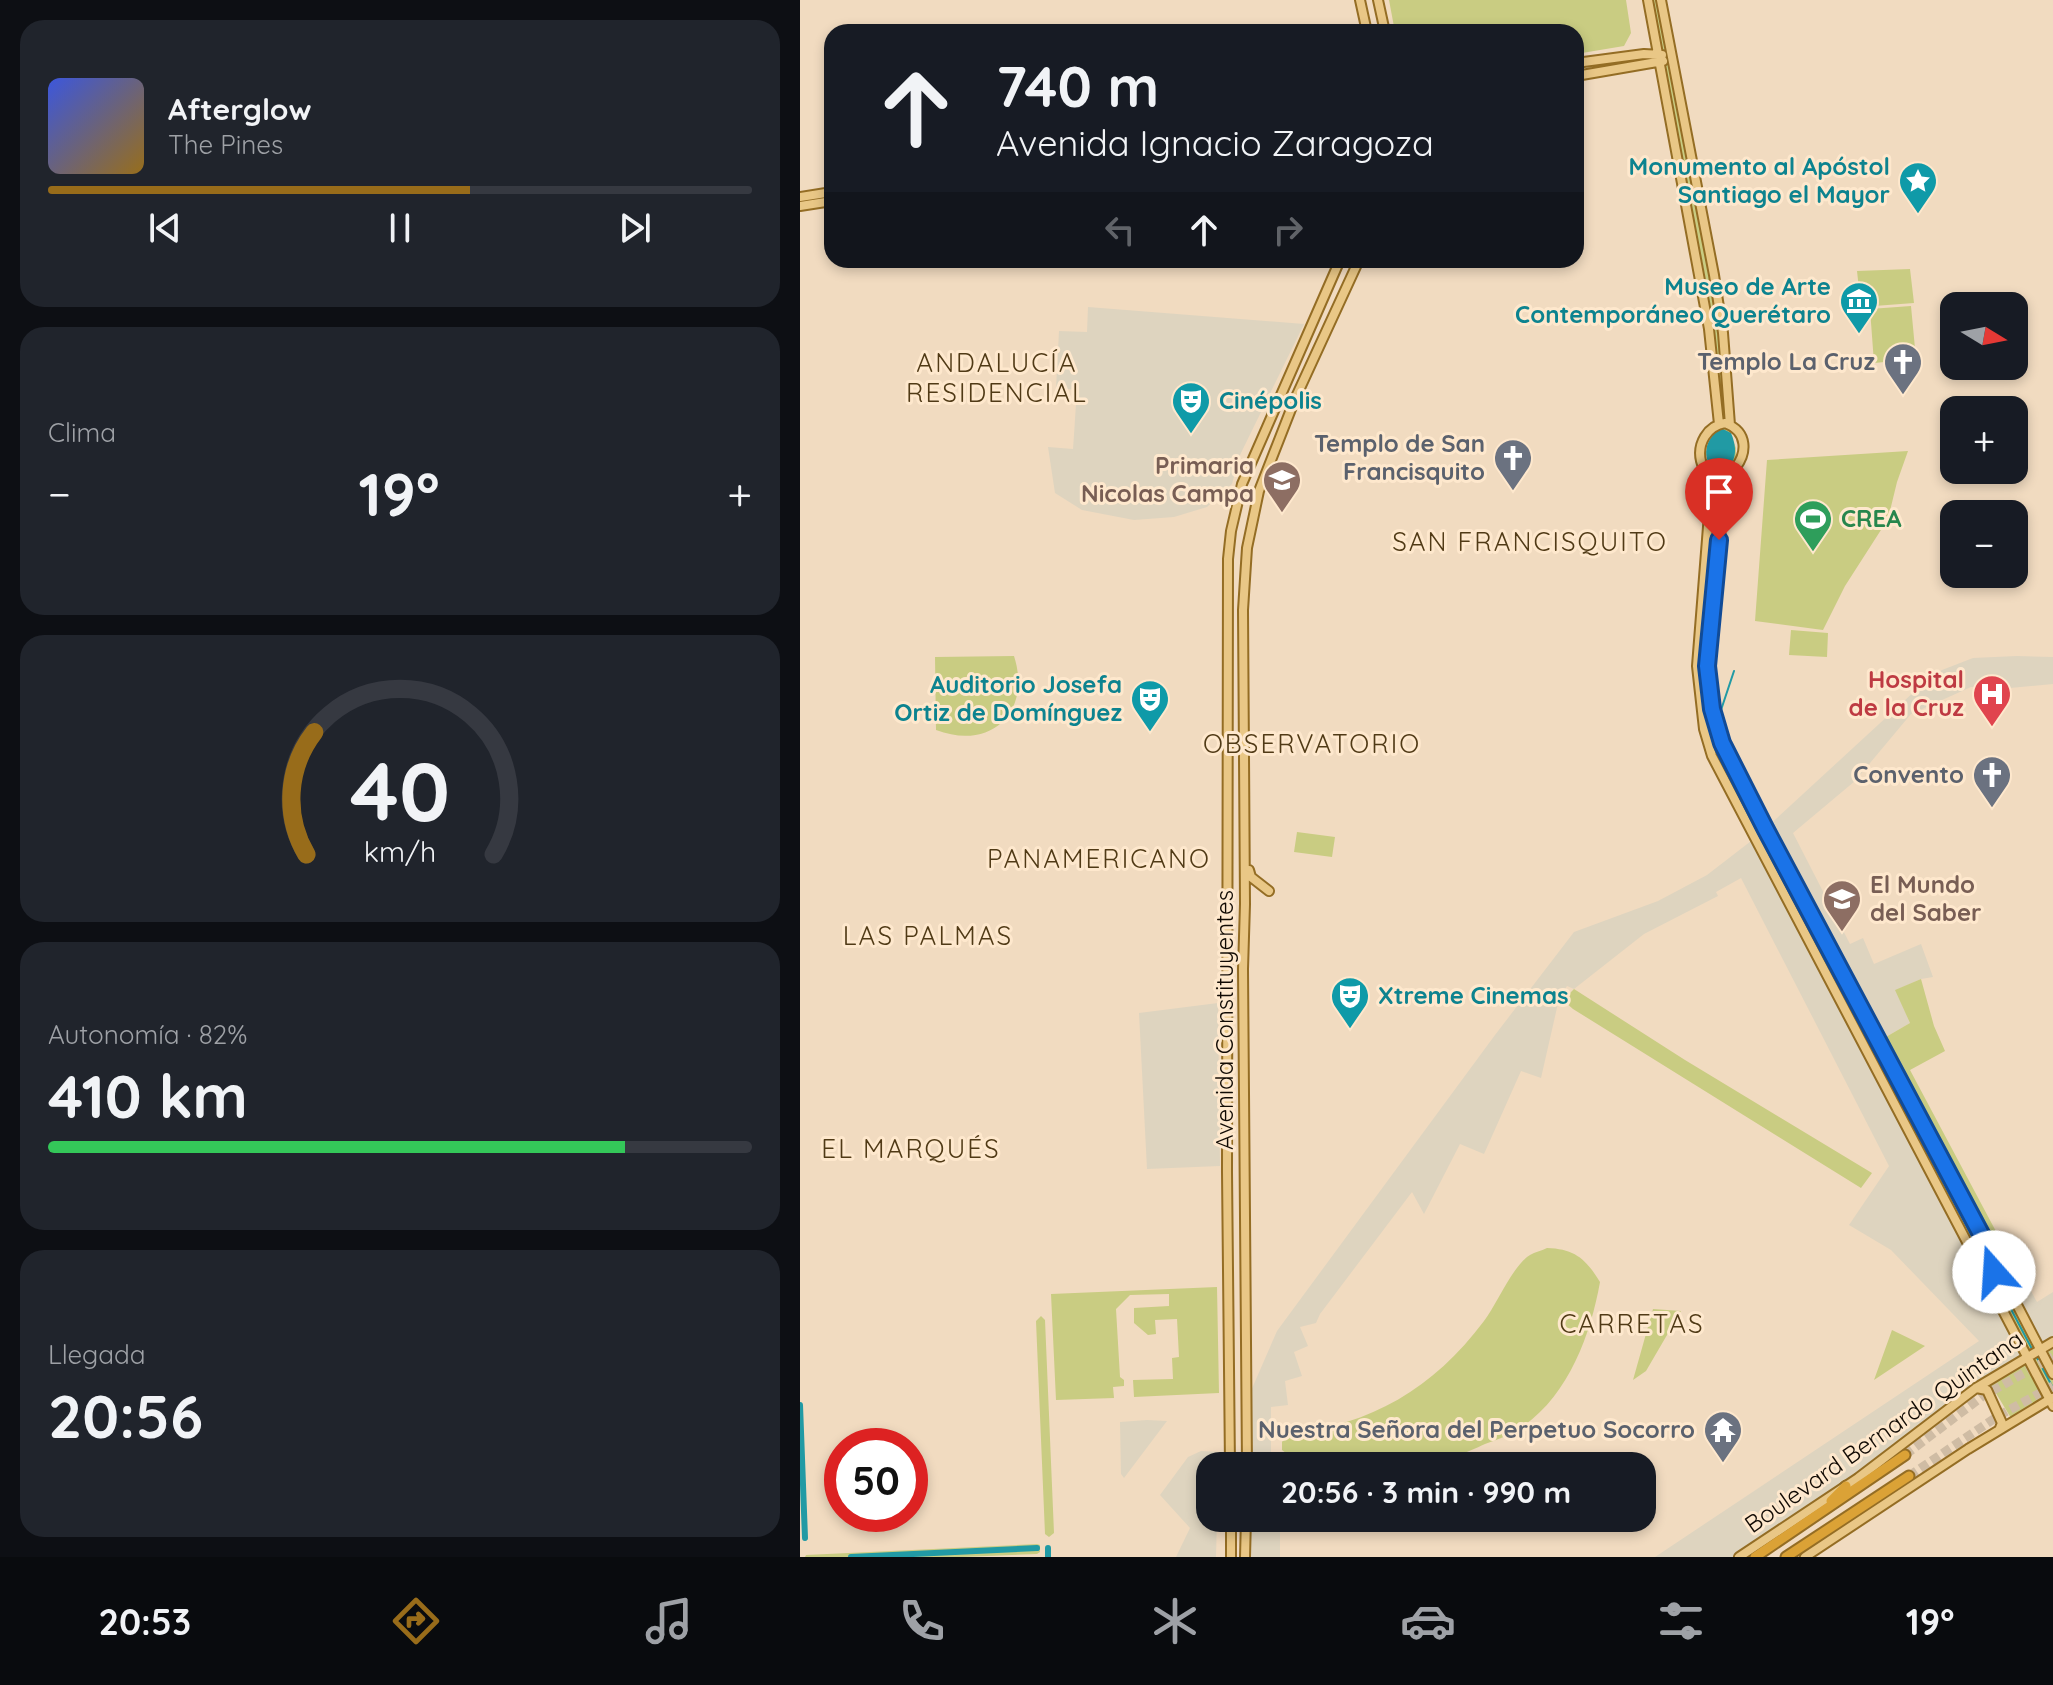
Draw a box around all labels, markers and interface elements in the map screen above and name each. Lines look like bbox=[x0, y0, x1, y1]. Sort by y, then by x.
text: 740 m bbox=[996, 51, 1159, 121]
icon: ahead bbox=[864, 56, 968, 160]
text: Afterglow bbox=[168, 90, 311, 128]
text: Avenida Ignacio Zaragoza bbox=[996, 120, 1434, 165]
text: The Pines bbox=[168, 128, 283, 161]
place label: Monumento al Apóstol Santiago el Mayor bbox=[1629, 151, 1890, 209]
place icon: Monumento al Apóstol Santiago el Mayor bbox=[1897, 160, 1939, 215]
icon: previous bbox=[143, 206, 187, 250]
icon: pause bbox=[378, 206, 422, 250]
icon: next bbox=[613, 206, 657, 250]
icon: left bbox=[1098, 208, 1142, 252]
icon: ahead bbox=[1182, 208, 1226, 252]
icon: right bbox=[1266, 208, 1310, 252]
place label: Museo de Arte Contemporáneo Querétaro bbox=[1515, 271, 1831, 329]
museum icon: Museo de Arte Contemporáneo Querétaro bbox=[1838, 280, 1880, 335]
north arrow bbox=[1940, 292, 2028, 380]
map controls bbox=[1940, 292, 2028, 588]
church icon: Templo La Cruz bbox=[1882, 341, 1924, 396]
district label: ANDALUCÍA RESIDENCIAL bbox=[906, 346, 1088, 409]
place label: Templo La Cruz bbox=[1697, 346, 1875, 376]
theatre icon: Cinépolis bbox=[1170, 380, 1212, 435]
place label: Cinépolis bbox=[1219, 385, 1322, 415]
button: + bbox=[1940, 396, 2028, 484]
text: Clima bbox=[48, 416, 116, 449]
place label: Templo de San Francisquito bbox=[1314, 428, 1485, 486]
church icon: Templo de San Francisquito bbox=[1492, 437, 1534, 492]
place label: Primaria Nicolas Campa bbox=[1081, 450, 1254, 508]
text: 19° bbox=[359, 456, 440, 531]
pin bbox=[1685, 458, 1753, 540]
school or university icon: Primaria Nicolas Campa bbox=[1261, 459, 1303, 514]
text: − bbox=[48, 466, 71, 521]
text: + bbox=[727, 466, 752, 521]
icon: arrive bbox=[1697, 470, 1741, 514]
sports icon: CREA bbox=[1792, 498, 1834, 553]
button: − bbox=[1940, 500, 2028, 588]
place label: CREA bbox=[1841, 503, 1902, 533]
district label: SAN FRANCISQUITO bbox=[1392, 525, 1668, 558]
place label: Hospital de la Cruz bbox=[1849, 664, 1964, 722]
place label: Auditorio Josefa Ortiz de Domínguez bbox=[894, 669, 1122, 727]
hospital icon: Hospital de la Cruz bbox=[1971, 673, 2013, 728]
theatre icon: Auditorio Josefa Ortiz de Domínguez bbox=[1129, 678, 1171, 733]
district label: OBSERVATORIO bbox=[1203, 727, 1421, 760]
text: 40 bbox=[350, 737, 450, 841]
church icon: Convento bbox=[1971, 754, 2013, 809]
place label: Convento bbox=[1853, 759, 1964, 789]
text: km/h bbox=[364, 833, 436, 869]
district label: PANAMERICANO bbox=[987, 842, 1211, 875]
place label: El Mundo del Saber bbox=[1870, 869, 1981, 927]
school or university icon: El Mundo del Saber bbox=[1821, 878, 1863, 933]
street label: Avenida Constituyentes bbox=[1209, 890, 1239, 1150]
district label: LAS PALMAS bbox=[843, 919, 1013, 952]
theatre icon: Xtreme Cinemas bbox=[1329, 975, 1371, 1030]
place label: Xtreme Cinemas bbox=[1378, 980, 1569, 1010]
text: Autonomía · 82% bbox=[48, 1018, 247, 1051]
text: 410 km bbox=[48, 1058, 248, 1133]
district label: EL MARQUÉS bbox=[821, 1132, 1001, 1165]
position arrow bbox=[1952, 1230, 2036, 1314]
district label: CARRETAS bbox=[1559, 1307, 1705, 1340]
street label: Boulevard Bernardo Quintana bbox=[1738, 1323, 2028, 1539]
text: Llegada bbox=[48, 1338, 145, 1371]
text: 20:56 bbox=[48, 1378, 203, 1453]
temple icon: Nuestra Señora del Perpetuo Socorro bbox=[1702, 1409, 1744, 1464]
place label: Nuestra Señora del Perpetuo Socorro bbox=[1258, 1414, 1695, 1444]
speed limit sign: 50 bbox=[824, 1428, 928, 1532]
text: 20:56 · 3 min · 990 m bbox=[1281, 1473, 1571, 1511]
icon: directions bbox=[388, 1593, 444, 1649]
icon: music bbox=[641, 1593, 697, 1649]
icon: phone bbox=[894, 1593, 950, 1649]
icon: climate bbox=[1147, 1593, 1203, 1649]
icon: car bbox=[1400, 1593, 1456, 1649]
icon: filters bbox=[1653, 1593, 1709, 1649]
text: 20:53 bbox=[98, 1599, 191, 1644]
text: 19° bbox=[1906, 1599, 1954, 1644]

